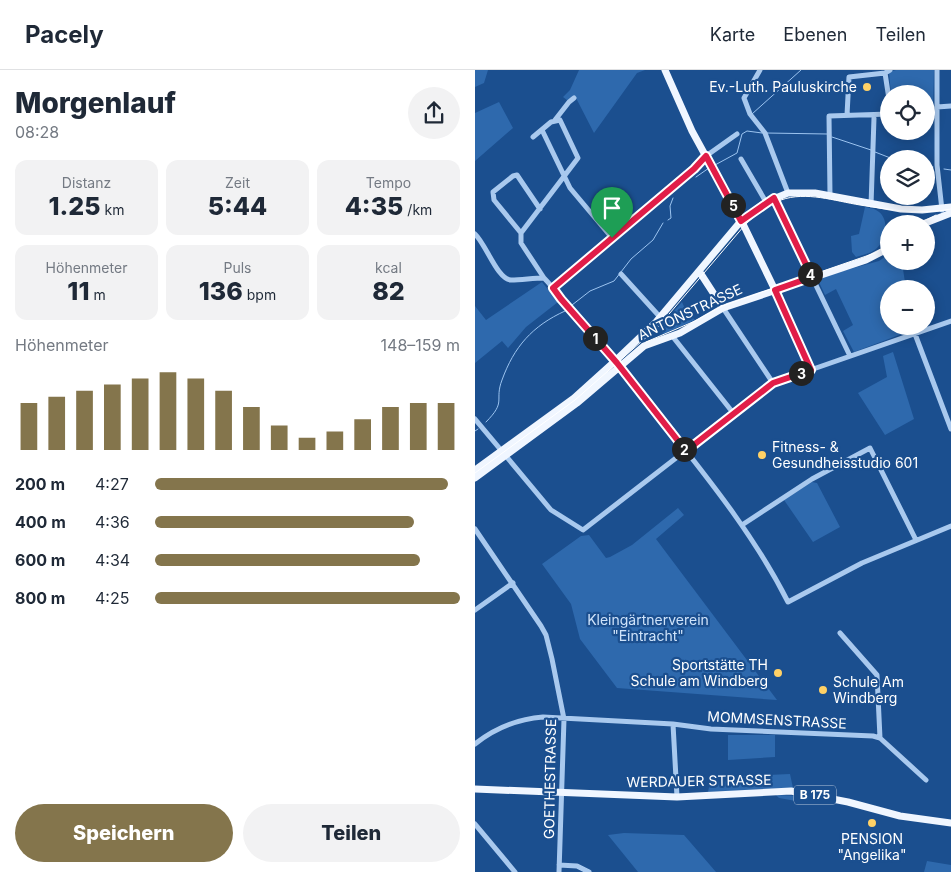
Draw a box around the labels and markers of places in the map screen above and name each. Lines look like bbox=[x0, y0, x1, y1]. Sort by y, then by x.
place label: Ev.-Luth. Pauluskirche bbox=[709, 78, 857, 95]
marker: Ev.-Luth. Pauluskirche bbox=[861, 81, 873, 93]
pin bbox=[591, 187, 633, 238]
pin: 5 bbox=[721, 192, 745, 218]
pin: 4 bbox=[797, 262, 823, 286]
pin: 1 bbox=[583, 326, 607, 350]
pin: 3 bbox=[789, 360, 813, 386]
pin: 2 bbox=[671, 436, 697, 462]
place label: Fitness- & Gesundheisstudio 601 bbox=[772, 438, 918, 471]
marker: Fitness- & Gesundheisstudio 601 bbox=[756, 449, 768, 461]
place label: Sportstätte TH Schule am Windberg bbox=[631, 656, 768, 689]
marker: Sportstätte TH Schule am Windberg bbox=[772, 667, 784, 679]
place label: Schule Am Windberg bbox=[833, 673, 904, 706]
marker: Schule Am Windberg bbox=[817, 684, 829, 696]
marker: PENSION "Angelika" bbox=[866, 817, 878, 829]
place label: PENSION "Angelika" bbox=[838, 830, 906, 863]

